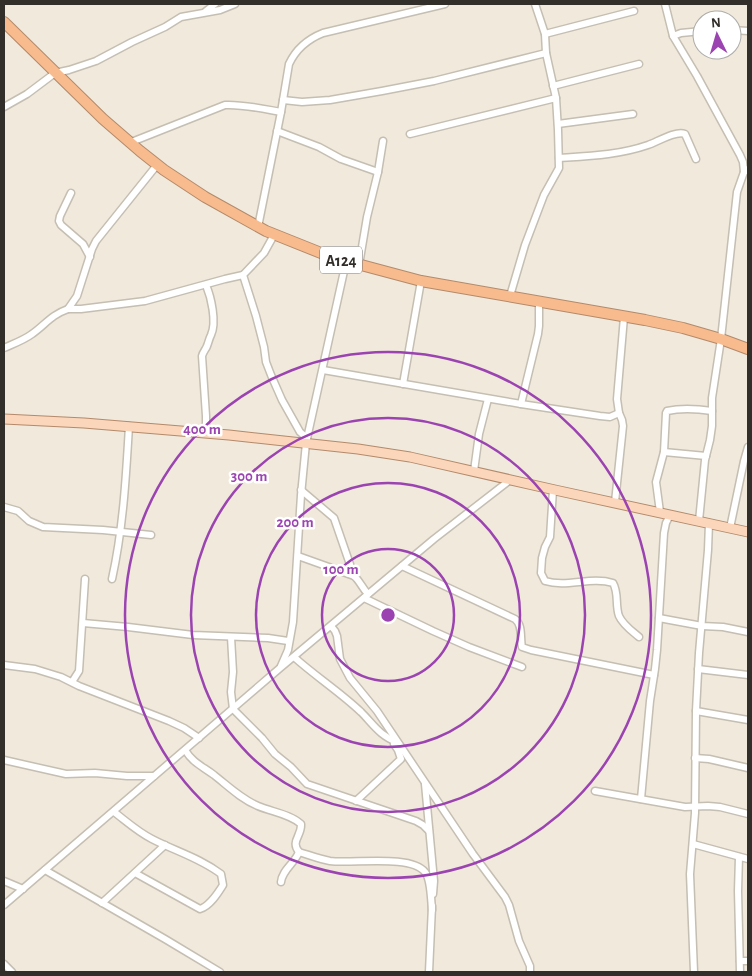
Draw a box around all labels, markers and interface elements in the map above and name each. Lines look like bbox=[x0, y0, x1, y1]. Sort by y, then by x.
north arrow bbox=[692, 10, 742, 60]
text: N bbox=[710, 16, 721, 30]
road number: A124 bbox=[320, 246, 362, 274]
text: 400 m bbox=[183, 422, 221, 437]
text: 300 m bbox=[231, 469, 267, 484]
text: 200 m bbox=[276, 515, 314, 530]
text: 100 m bbox=[323, 562, 359, 577]
centre of rings bbox=[379, 606, 397, 624]

